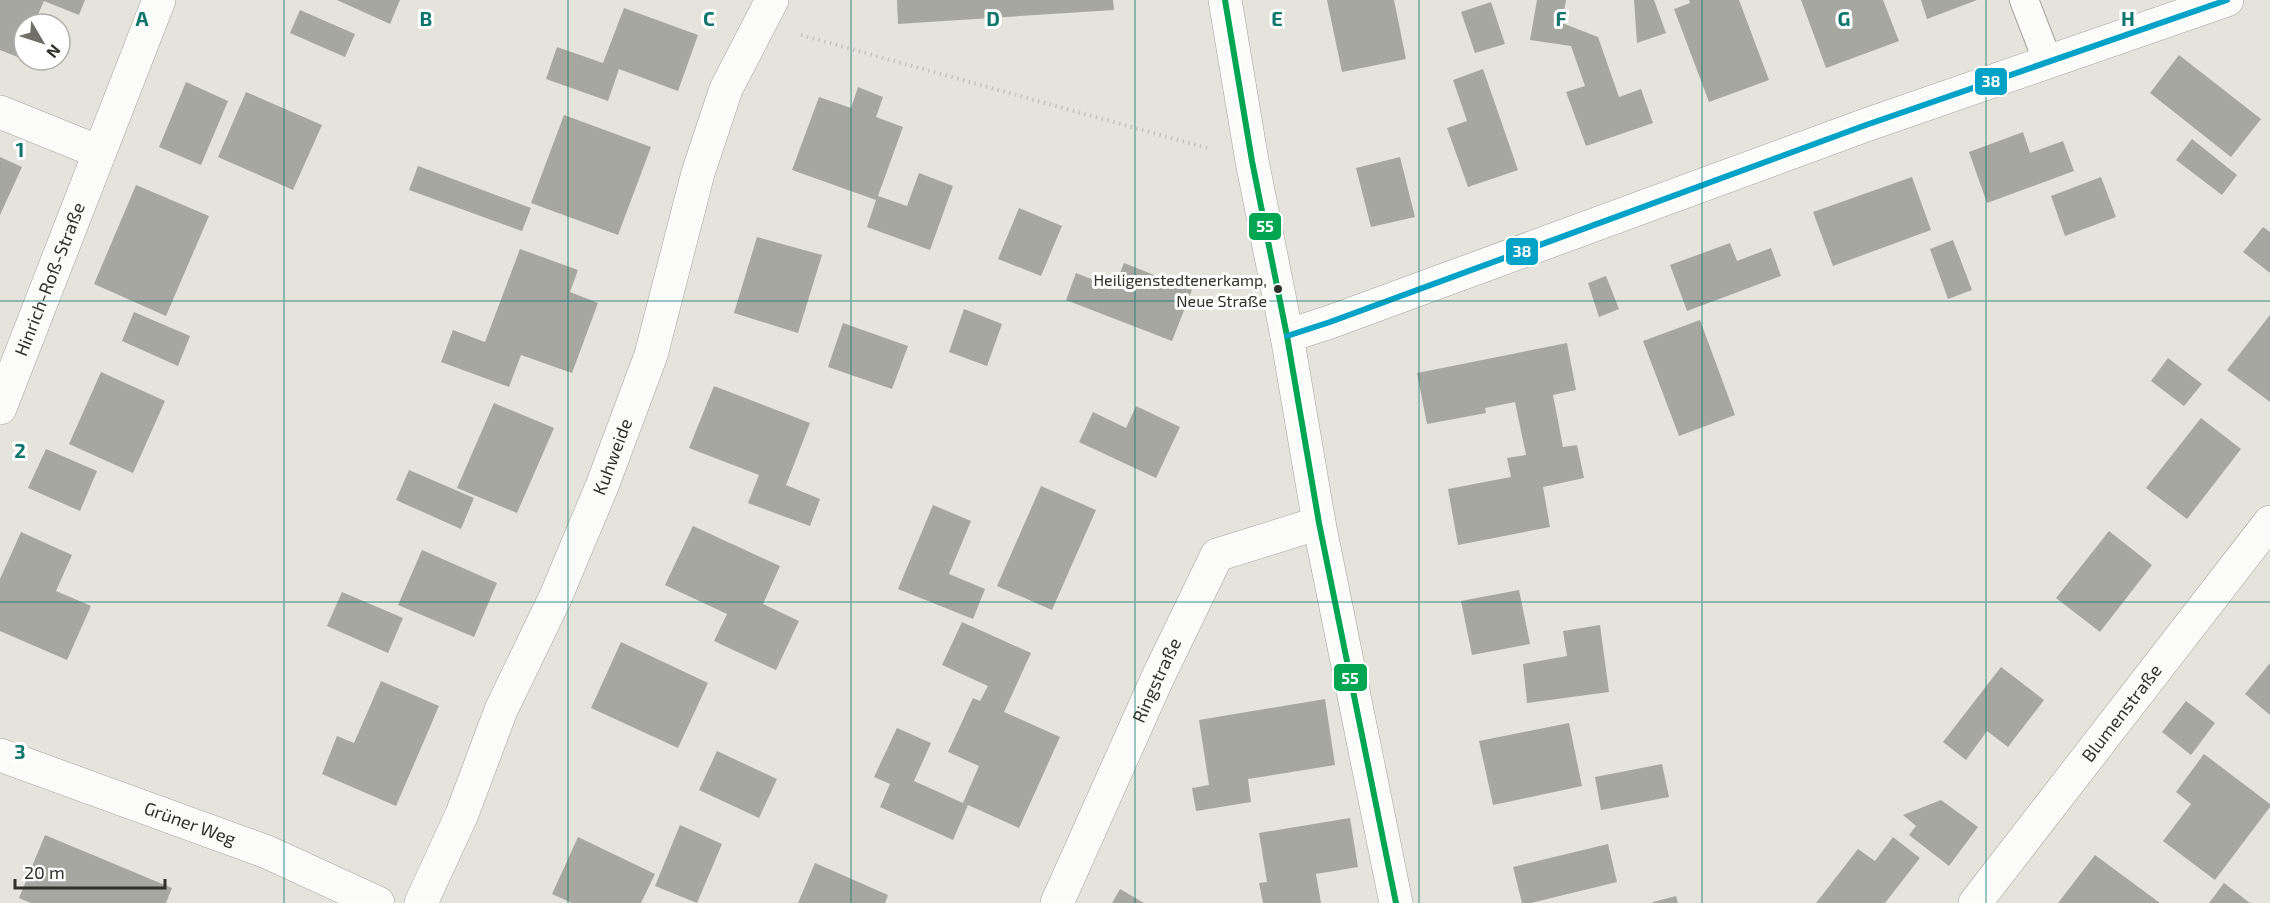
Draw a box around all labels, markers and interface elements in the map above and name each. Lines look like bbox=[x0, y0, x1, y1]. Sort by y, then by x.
text: A bbox=[135, 6, 149, 30]
text: B bbox=[420, 6, 432, 30]
text: C bbox=[703, 6, 715, 30]
text: D bbox=[986, 6, 1000, 30]
text: E bbox=[1271, 6, 1283, 30]
text: F bbox=[1555, 6, 1567, 30]
text: G bbox=[1838, 6, 1850, 30]
text: H bbox=[2121, 6, 2135, 30]
north arrow bbox=[12, 12, 72, 72]
text: N bbox=[43, 41, 65, 62]
line badge: 38 bbox=[1974, 67, 2008, 96]
text: 38 bbox=[1981, 71, 2001, 90]
text: 1 bbox=[16, 137, 24, 161]
street label: Hinrich-Roß-Straße bbox=[9, 199, 89, 359]
line badge: 55 bbox=[1248, 212, 1282, 241]
text: 55 bbox=[1256, 216, 1274, 235]
line badge: 38 bbox=[1505, 237, 1539, 266]
text: 38 bbox=[1512, 241, 1532, 260]
place label: Heiligenstedtenerkamp, Neue Straße bbox=[1093, 270, 1267, 310]
marker: Heiligenstedtenerkamp, Neue Straße bbox=[1272, 283, 1284, 295]
street label: Kuhweide bbox=[587, 415, 636, 498]
text: 2 bbox=[14, 438, 26, 462]
street label: Ringstraße bbox=[1127, 634, 1185, 726]
street label: Blumenstraße bbox=[2076, 659, 2166, 766]
line badge: 55 bbox=[1333, 663, 1368, 692]
text: 55 bbox=[1341, 668, 1359, 687]
text: 3 bbox=[14, 739, 26, 763]
street label: Grüner Weg bbox=[141, 796, 239, 850]
scale bar bbox=[15, 852, 165, 890]
text: 20 m bbox=[24, 861, 65, 883]

